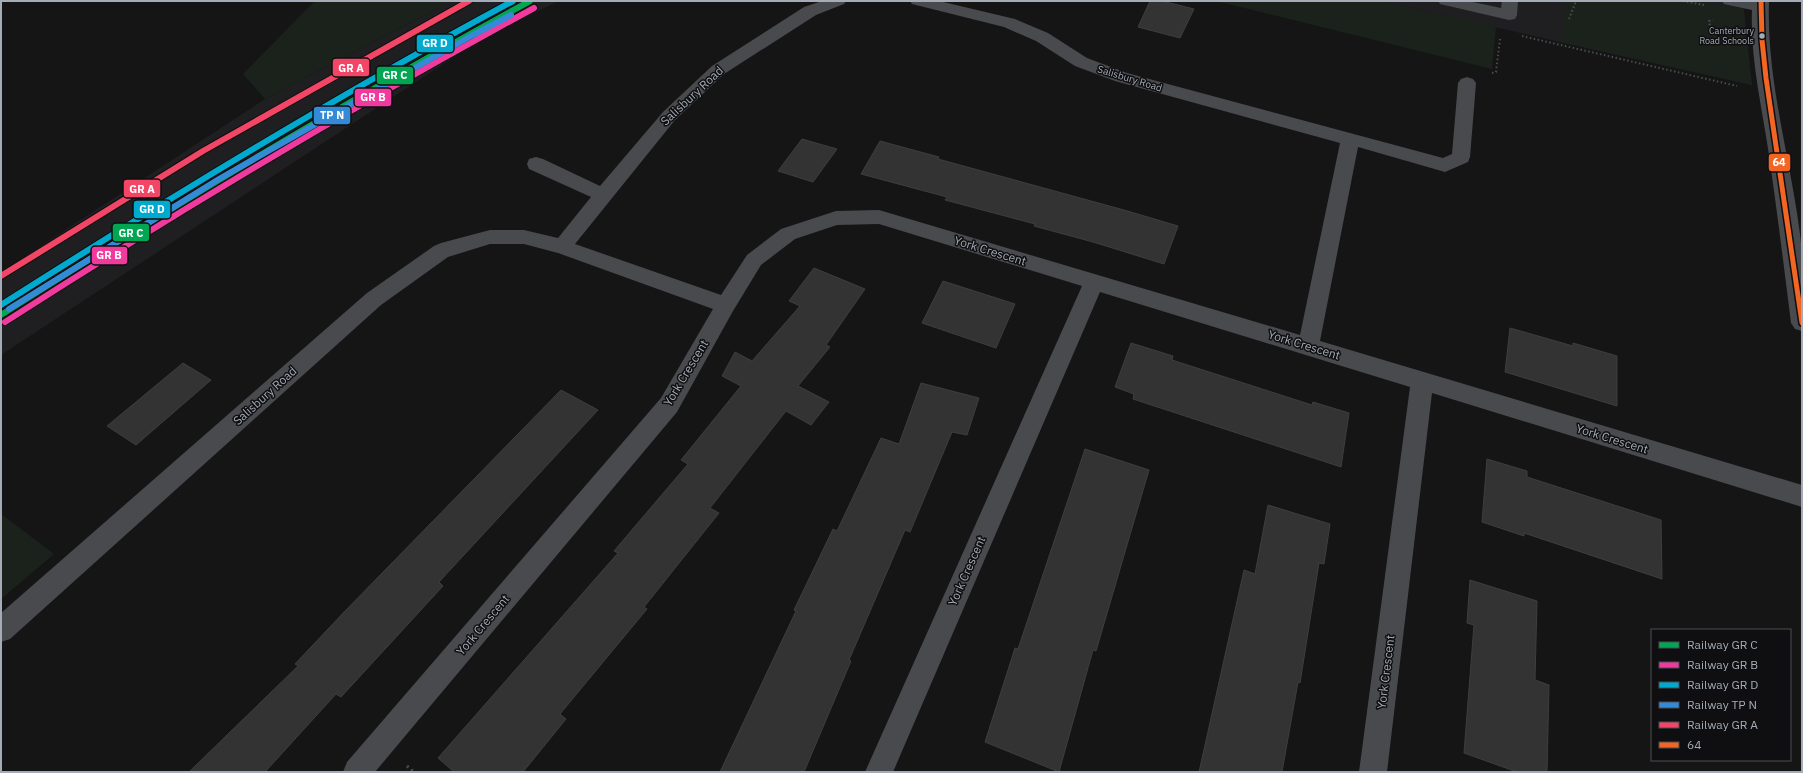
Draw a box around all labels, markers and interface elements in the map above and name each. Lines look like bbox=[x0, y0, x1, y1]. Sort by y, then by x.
place label: Canterbury Road Schools bbox=[1699, 25, 1755, 46]
marker: Canterbury Road Schools bbox=[1757, 31, 1767, 41]
line badge: GR D bbox=[416, 34, 454, 53]
text: GR D bbox=[422, 36, 448, 50]
line badge: GR A bbox=[332, 58, 370, 77]
text: GR A bbox=[338, 61, 364, 75]
street label: Salisbury Road bbox=[1096, 62, 1164, 94]
street label: Salisbury Road bbox=[657, 63, 726, 128]
line badge: GR C bbox=[376, 66, 414, 85]
text: GR C bbox=[382, 68, 408, 82]
line badge: GR B bbox=[354, 88, 392, 107]
text: GR B bbox=[360, 90, 386, 104]
line badge: TP N bbox=[313, 106, 351, 125]
text: TP N bbox=[320, 108, 344, 122]
line badge: 64 bbox=[1768, 153, 1791, 172]
text: 64 bbox=[1772, 155, 1786, 169]
line badge: GR A bbox=[123, 179, 161, 198]
text: GR A bbox=[129, 182, 155, 196]
line badge: GR D bbox=[133, 200, 171, 219]
text: GR D bbox=[139, 202, 165, 216]
line badge: GR C bbox=[112, 223, 150, 242]
text: GR C bbox=[118, 226, 144, 240]
street label: York Crescent bbox=[952, 232, 1028, 269]
line badge: GR B bbox=[91, 246, 128, 265]
text: GR B bbox=[96, 248, 122, 262]
street label: York Crescent bbox=[1266, 326, 1342, 363]
street label: York Crescent bbox=[660, 337, 711, 409]
street label: Salisbury Road bbox=[230, 363, 299, 428]
street label: York Crescent bbox=[1574, 420, 1650, 457]
street label: York Crescent bbox=[945, 534, 989, 608]
street label: York Crescent bbox=[453, 591, 512, 658]
legend bbox=[1651, 629, 1791, 761]
street label: York Crescent bbox=[1374, 634, 1397, 710]
text: Railway GR C bbox=[1687, 637, 1758, 652]
text: Railway GR B bbox=[1687, 657, 1758, 672]
text: Railway GR D bbox=[1687, 677, 1758, 692]
text: Railway TP N bbox=[1687, 697, 1757, 712]
text: Railway GR A bbox=[1687, 717, 1758, 732]
text: 64 bbox=[1687, 737, 1701, 752]

